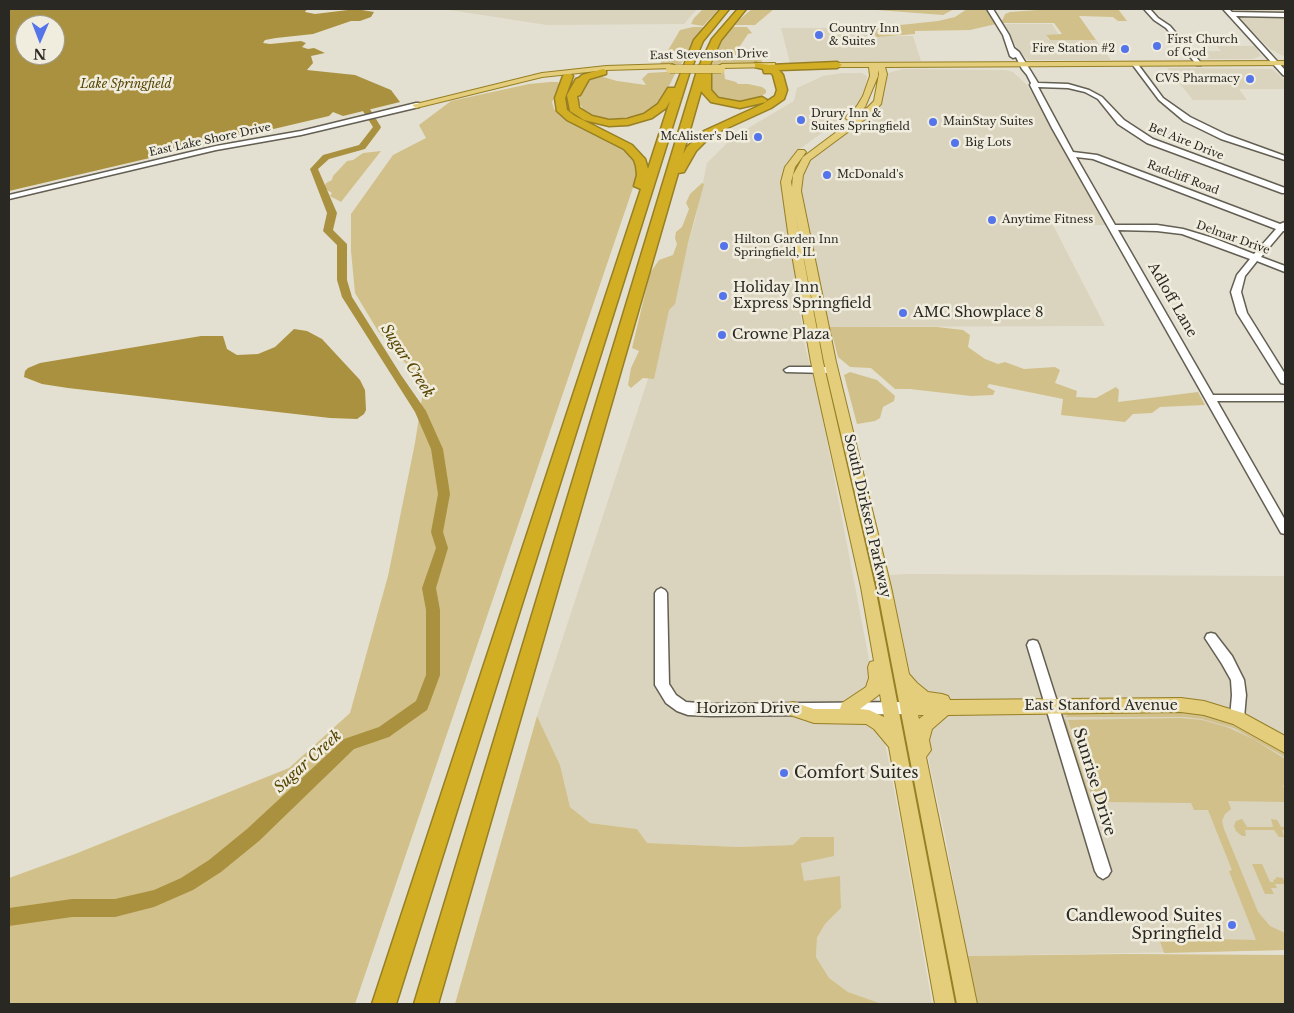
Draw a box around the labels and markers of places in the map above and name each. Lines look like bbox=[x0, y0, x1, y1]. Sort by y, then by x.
place label: Country Inn & Suites bbox=[829, 22, 899, 48]
marker: Country Inn & Suites bbox=[813, 29, 825, 41]
place label: First Church of God bbox=[1167, 33, 1238, 59]
marker: First Church of God bbox=[1151, 40, 1163, 52]
place label: Fire Station #2 bbox=[1032, 42, 1115, 56]
marker: Fire Station #2 bbox=[1119, 43, 1131, 55]
place label: CVS Pharmacy bbox=[1155, 72, 1240, 86]
marker: CVS Pharmacy bbox=[1244, 73, 1256, 85]
place label: Drury Inn & Suites Springfield bbox=[811, 107, 910, 133]
marker: Drury Inn & Suites Springfield bbox=[795, 114, 807, 126]
place label: MainStay Suites bbox=[943, 115, 1033, 129]
marker: MainStay Suites bbox=[927, 116, 939, 128]
place label: McAlister's Deli bbox=[660, 130, 748, 144]
marker: McAlister's Deli bbox=[752, 131, 764, 143]
place label: Big Lots bbox=[965, 136, 1011, 150]
marker: Big Lots bbox=[949, 137, 961, 149]
place label: McDonald's bbox=[837, 168, 903, 182]
marker: McDonald's bbox=[821, 169, 833, 181]
place label: Anytime Fitness bbox=[1002, 213, 1093, 227]
marker: Anytime Fitness bbox=[986, 214, 998, 226]
place label: Hilton Garden Inn Springfield, IL bbox=[734, 233, 839, 259]
marker: Hilton Garden Inn Springfield, IL bbox=[718, 240, 730, 252]
place label: Holiday Inn Express Springfield bbox=[733, 280, 872, 312]
marker: Holiday Inn Express Springfield bbox=[717, 290, 729, 302]
place label: AMC Showplace 8 bbox=[913, 305, 1043, 321]
marker: AMC Showplace 8 bbox=[897, 307, 909, 319]
place label: Crowne Plaza bbox=[732, 327, 830, 343]
marker: Crowne Plaza bbox=[716, 329, 728, 341]
place label: Comfort Suites bbox=[794, 763, 919, 783]
marker: Comfort Suites bbox=[778, 767, 790, 779]
place label: Candlewood Suites Springfield bbox=[1066, 906, 1222, 944]
marker: Candlewood Suites Springfield bbox=[1226, 919, 1238, 931]

